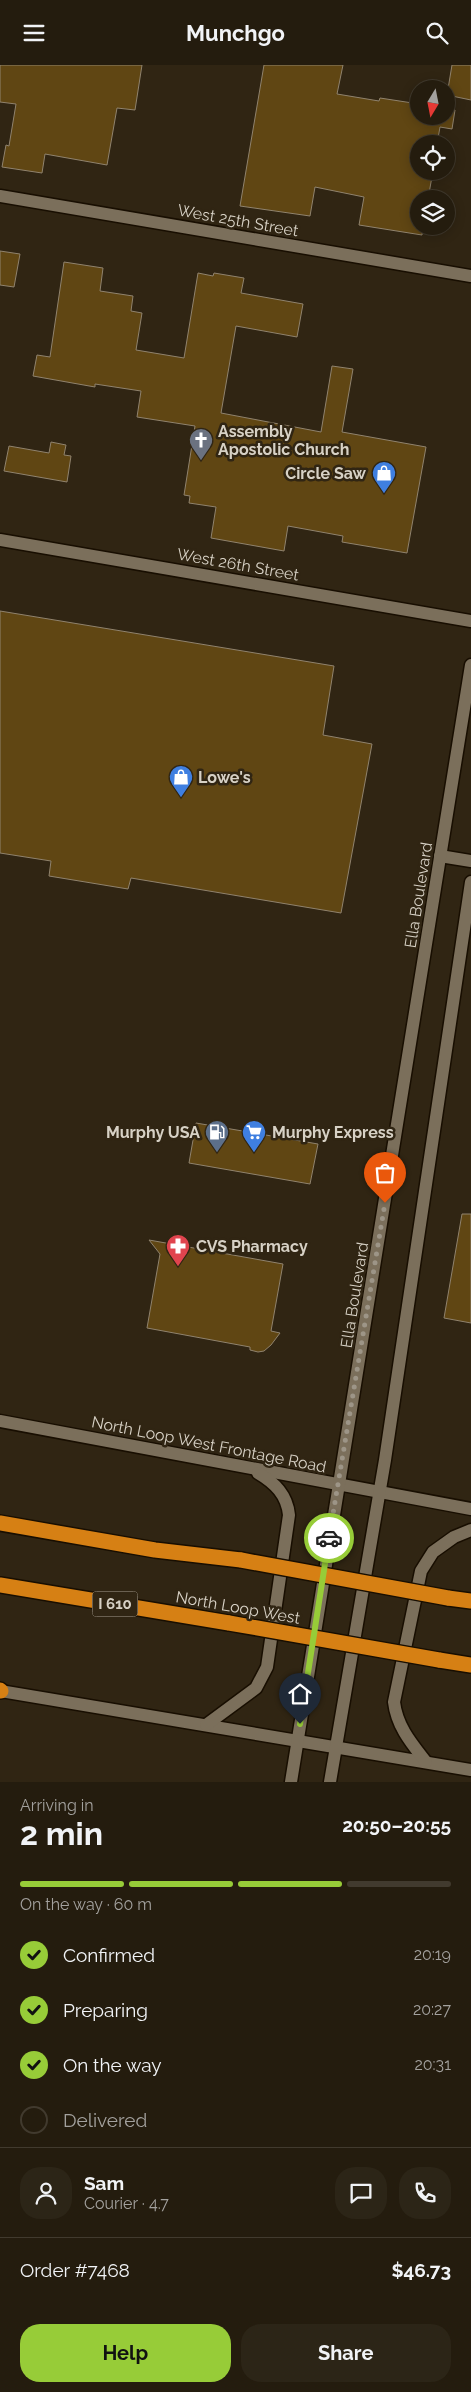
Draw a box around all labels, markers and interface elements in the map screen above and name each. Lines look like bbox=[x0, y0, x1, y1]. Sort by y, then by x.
icon: menu bbox=[20, 19, 48, 47]
icon: search bbox=[423, 19, 451, 47]
text: Munchgo bbox=[186, 20, 285, 46]
north arrow bbox=[410, 80, 455, 125]
map controls bbox=[410, 80, 455, 235]
button: locate bbox=[410, 135, 455, 180]
button: layers bbox=[410, 190, 455, 235]
street label: West 25th Street bbox=[176, 201, 300, 241]
place label: Assembly Apostolic Church bbox=[218, 422, 350, 459]
church icon: Assembly Apostolic Church bbox=[188, 427, 214, 461]
shop icon: Circle Saw bbox=[371, 460, 397, 494]
place label: Circle Saw bbox=[285, 464, 367, 483]
street label: West 26th Street bbox=[176, 544, 301, 585]
shop icon: Lowe's bbox=[168, 764, 194, 798]
place label: Lowe's bbox=[198, 768, 251, 787]
street label: Ella Boulevard bbox=[401, 841, 436, 949]
fuel station icon: Murphy USA bbox=[204, 1119, 230, 1153]
supermarket icon: Murphy Express bbox=[241, 1119, 267, 1153]
place label: Murphy USA bbox=[106, 1123, 200, 1142]
place label: Murphy Express bbox=[272, 1123, 394, 1142]
pin bbox=[364, 1152, 406, 1203]
icon: bag bbox=[371, 1159, 399, 1187]
pharmacy icon: CVS Pharmacy bbox=[165, 1233, 191, 1267]
place label: CVS Pharmacy bbox=[196, 1237, 308, 1256]
street label: Ella Boulevard bbox=[337, 1241, 372, 1349]
street label: North Loop West Frontage Road bbox=[90, 1412, 328, 1477]
courier bbox=[304, 1513, 354, 1563]
icon: car bbox=[315, 1524, 343, 1552]
street label: North Loop West bbox=[174, 1587, 302, 1628]
road number: I 610 bbox=[92, 1591, 138, 1617]
pin bbox=[279, 1673, 321, 1724]
icon: home bbox=[286, 1680, 314, 1708]
text: Arriving in bbox=[20, 1796, 94, 1815]
text: 20:50–20:55 bbox=[342, 1814, 451, 1836]
text: 2 min bbox=[20, 1815, 103, 1852]
text: On the way · 60 m bbox=[20, 1895, 152, 1914]
icon: check bbox=[20, 1941, 48, 1969]
text: Confirmed bbox=[63, 1944, 155, 1966]
text: 20:19 bbox=[414, 1945, 451, 1964]
icon: check bbox=[20, 1996, 48, 2024]
text: Preparing bbox=[63, 1999, 148, 2021]
text: 20:27 bbox=[413, 2000, 451, 2019]
icon: check bbox=[20, 2051, 48, 2079]
text: On the way bbox=[63, 2054, 162, 2076]
text: 20:31 bbox=[414, 2055, 451, 2074]
text: Delivered bbox=[63, 2109, 147, 2131]
button: person bbox=[20, 2167, 72, 2219]
button: chat bbox=[335, 2167, 387, 2219]
button: phone bbox=[399, 2167, 451, 2219]
text: Sam bbox=[84, 2172, 124, 2194]
text: Courier · 4.7 bbox=[84, 2194, 169, 2213]
text: Order #7468 bbox=[20, 2259, 130, 2281]
text: $46.73 bbox=[391, 2259, 451, 2281]
button: Help bbox=[20, 2324, 231, 2382]
button: Share bbox=[241, 2324, 451, 2382]

